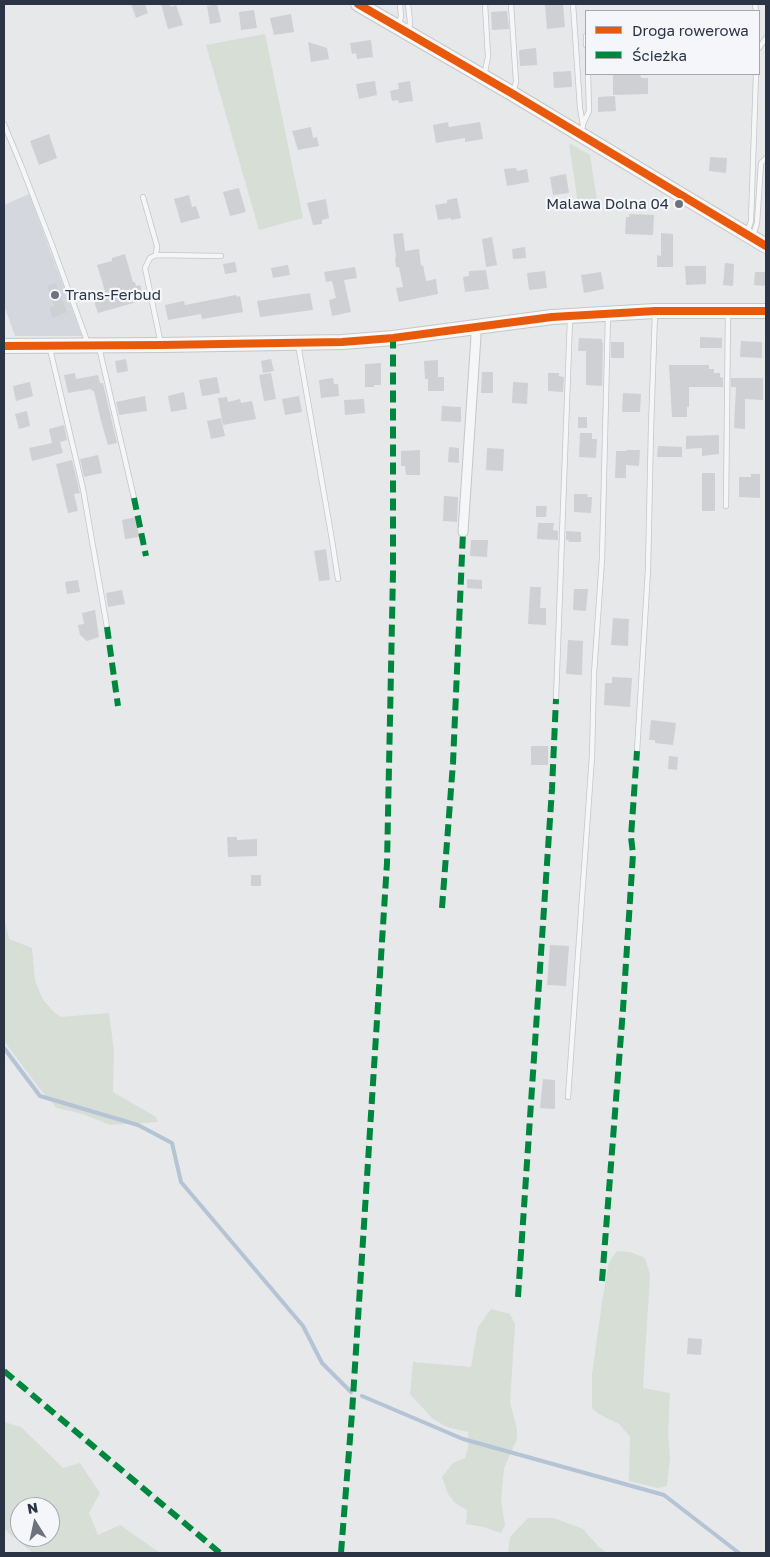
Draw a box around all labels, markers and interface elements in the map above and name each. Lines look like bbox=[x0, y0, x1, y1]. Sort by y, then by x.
legend bbox=[585, 10, 760, 75]
text: Droga rowerowa bbox=[632, 21, 749, 39]
text: Ścieżka bbox=[632, 46, 687, 64]
place label: Malawa Dolna 04 bbox=[546, 195, 669, 213]
marker: Malawa Dolna 04 bbox=[673, 198, 685, 210]
place label: Trans-Ferbud bbox=[65, 286, 161, 304]
marker: Trans-Ferbud bbox=[49, 289, 61, 301]
north arrow bbox=[10, 1497, 60, 1547]
text: N bbox=[26, 1498, 39, 1517]

